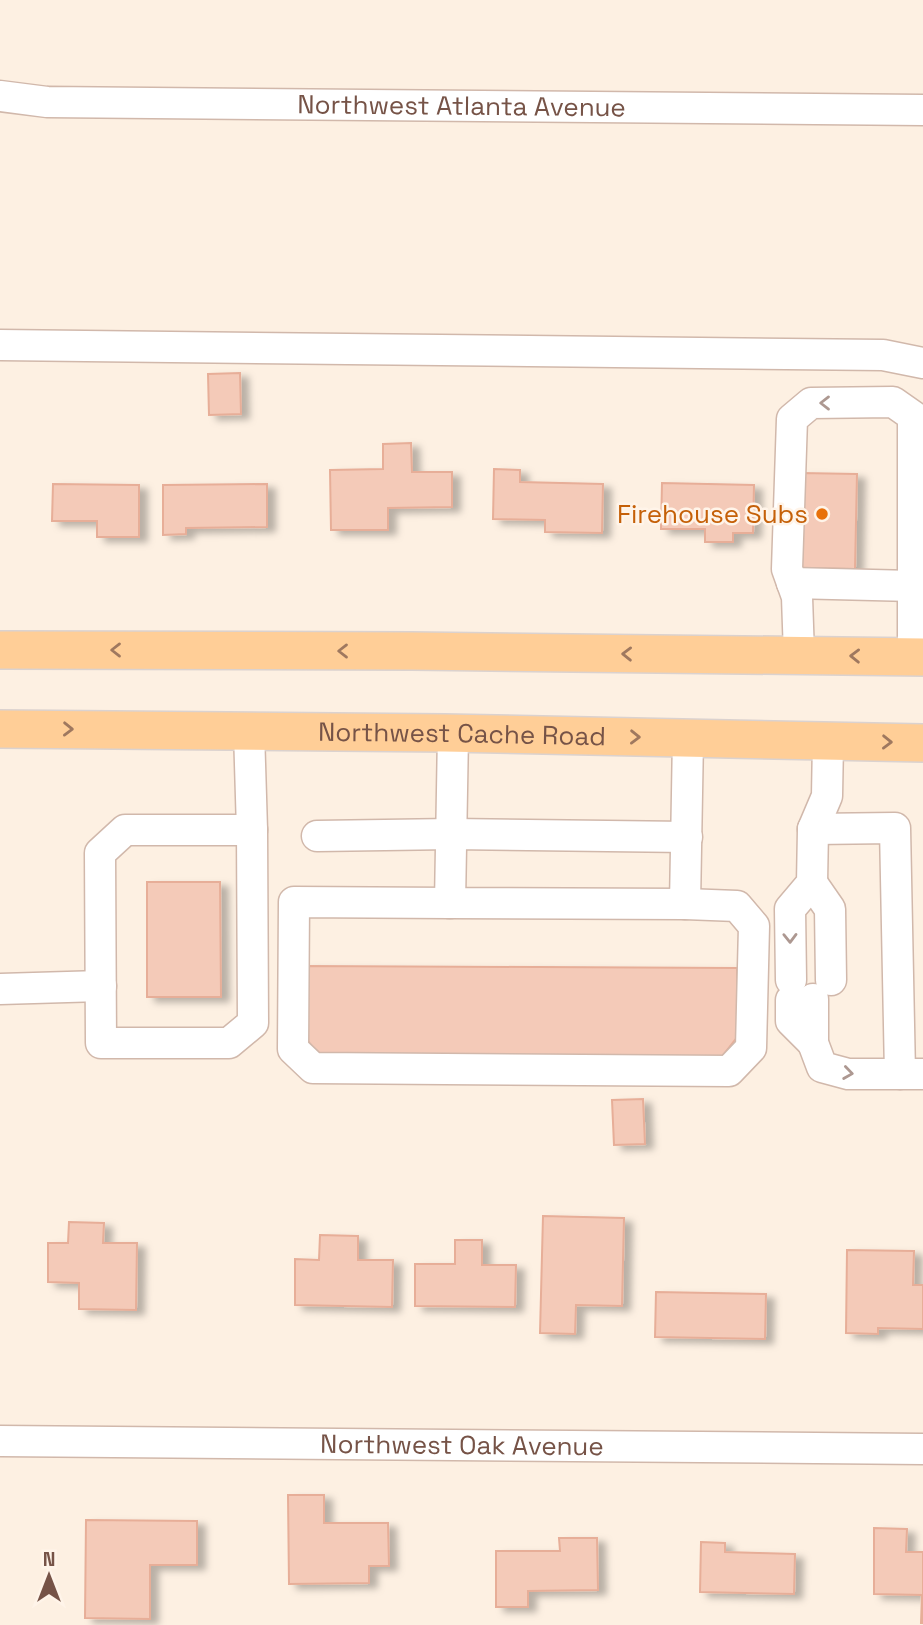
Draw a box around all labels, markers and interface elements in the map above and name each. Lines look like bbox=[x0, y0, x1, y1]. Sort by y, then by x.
street label: Northwest Atlanta Avenue bbox=[297, 87, 626, 124]
one-way arrow bbox=[819, 395, 829, 411]
place label: Firehouse Subs bbox=[617, 497, 808, 531]
marker: Firehouse Subs bbox=[814, 506, 830, 522]
one-way arrow bbox=[110, 642, 121, 658]
one-way arrow bbox=[338, 643, 348, 659]
one-way arrow bbox=[622, 646, 633, 661]
one-way arrow bbox=[849, 648, 860, 664]
street label: Northwest Cache Road bbox=[318, 715, 606, 753]
one-way arrow bbox=[63, 722, 74, 737]
one-way arrow bbox=[631, 729, 641, 745]
one-way arrow bbox=[882, 735, 893, 750]
one-way arrow bbox=[782, 934, 798, 944]
one-way arrow bbox=[842, 1065, 854, 1080]
street label: Northwest Oak Avenue bbox=[320, 1427, 604, 1463]
north arrow bbox=[14, 1541, 84, 1611]
text: N bbox=[43, 1547, 55, 1572]

